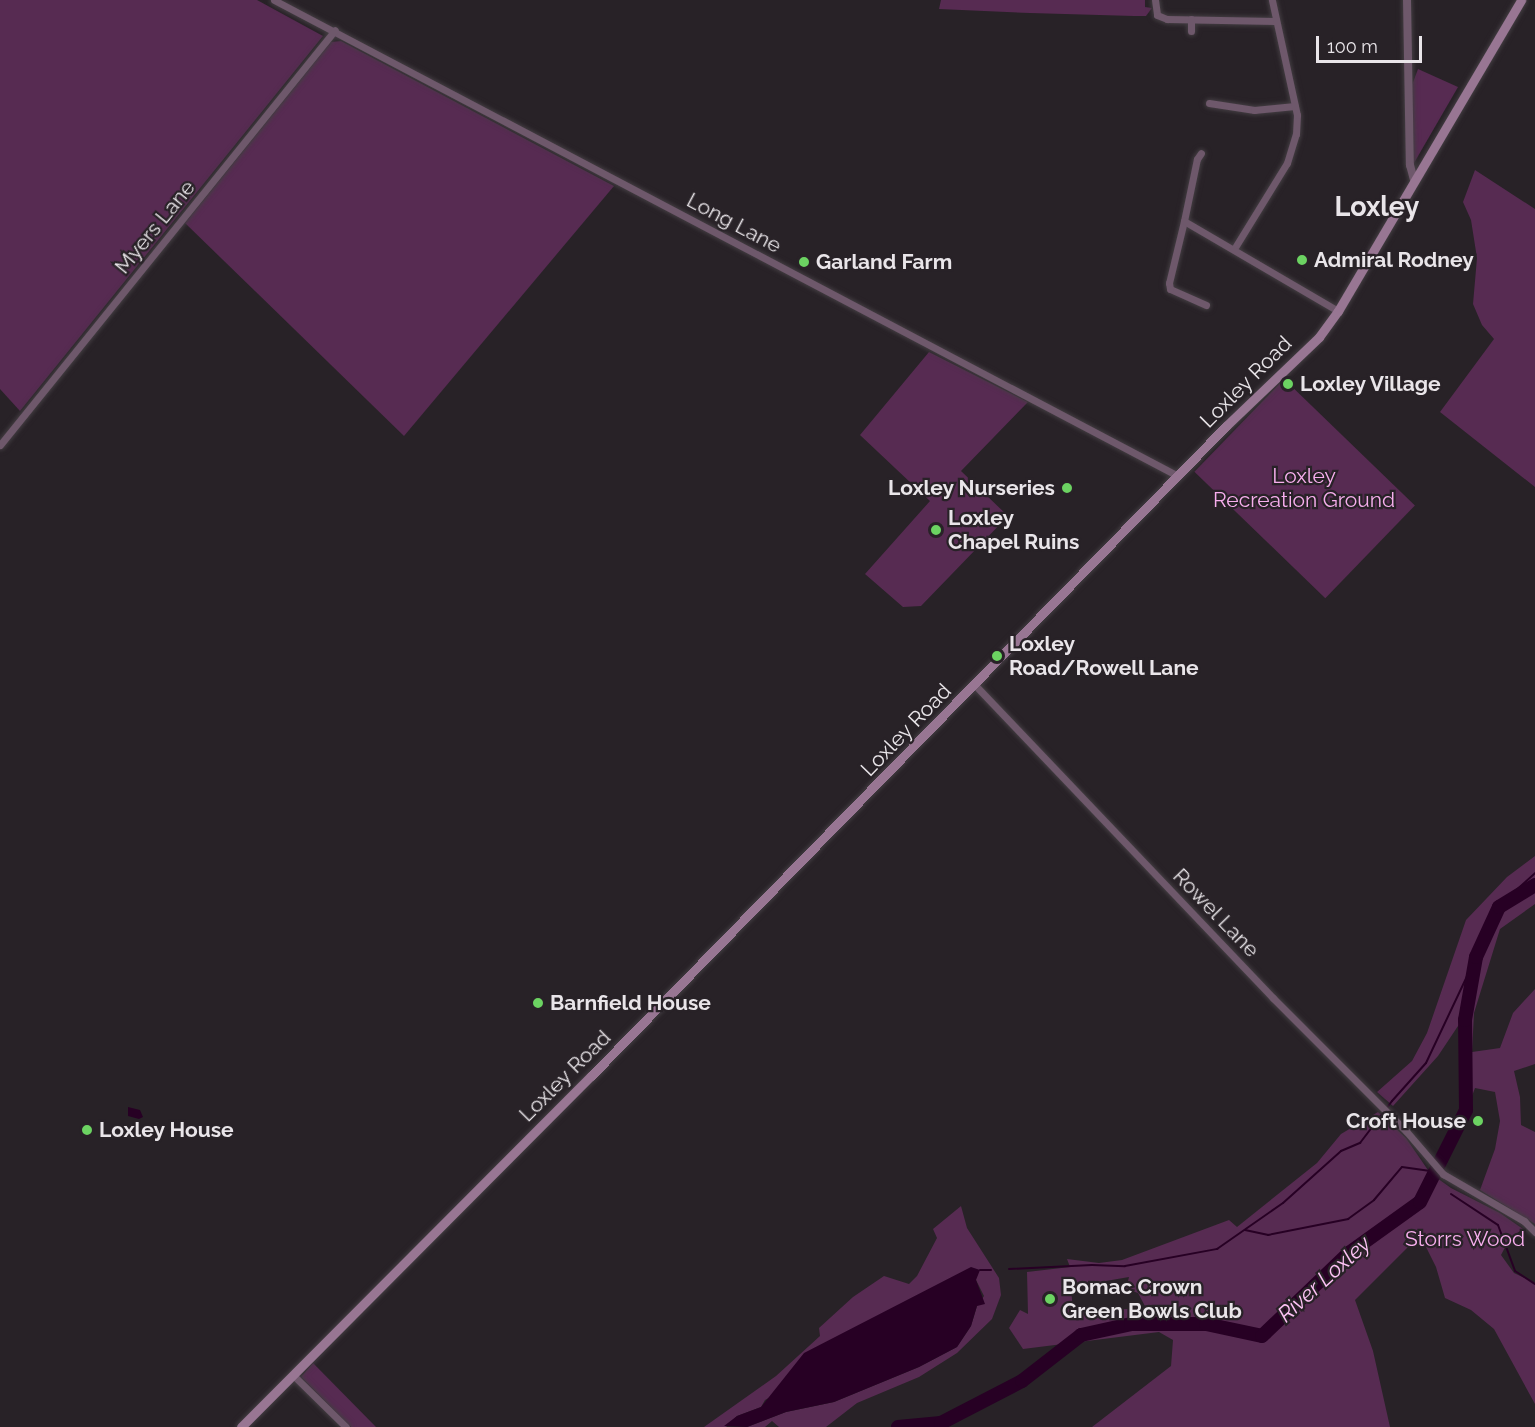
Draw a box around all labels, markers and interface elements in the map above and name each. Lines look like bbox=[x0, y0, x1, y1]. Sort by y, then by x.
scale bar bbox=[1319, 24, 1426, 62]
text: 100 m bbox=[1327, 36, 1378, 57]
street label: Myers Lane bbox=[110, 175, 200, 279]
street label: Long Lane bbox=[682, 188, 786, 258]
district label: Loxley bbox=[1335, 191, 1419, 223]
place label: Admiral Rodney bbox=[1314, 247, 1474, 273]
place label: Garland Farm bbox=[816, 249, 952, 275]
marker: Admiral Rodney bbox=[1295, 253, 1309, 267]
marker: Garland Farm bbox=[797, 255, 811, 269]
street label: Loxley Road bbox=[1195, 331, 1297, 433]
place label: Loxley Village bbox=[1300, 371, 1442, 397]
marker: Loxley Village bbox=[1281, 377, 1295, 391]
park label: Loxley Recreation Ground bbox=[1213, 463, 1395, 513]
place label: Loxley Nurseries bbox=[887, 475, 1055, 501]
marker: Loxley Nurseries bbox=[1060, 481, 1074, 495]
place label: Loxley Chapel Ruins bbox=[948, 505, 1080, 555]
marker: Loxley Chapel Ruins bbox=[929, 523, 943, 537]
place label: Loxley Road/Rowell Lane bbox=[1009, 631, 1199, 681]
marker: Loxley Road/Rowell Lane bbox=[990, 649, 1004, 663]
street label: Loxley Road bbox=[855, 678, 957, 782]
street label: Rowel Lane bbox=[1167, 863, 1265, 963]
place label: Barnfield House bbox=[550, 990, 711, 1016]
marker: Barnfield House bbox=[531, 996, 545, 1010]
street label: Loxley Road bbox=[514, 1025, 616, 1127]
place label: Croft House bbox=[1346, 1108, 1466, 1134]
marker: Croft House bbox=[1471, 1114, 1485, 1128]
place label: Loxley House bbox=[99, 1117, 234, 1143]
marker: Loxley House bbox=[80, 1123, 94, 1137]
park label: Storrs Wood bbox=[1405, 1226, 1525, 1252]
water label: River Loxley bbox=[1272, 1230, 1376, 1328]
place label: Bomac Crown Green Bowls Club bbox=[1062, 1274, 1242, 1324]
marker: Bomac Crown Green Bowls Club bbox=[1043, 1292, 1057, 1306]

